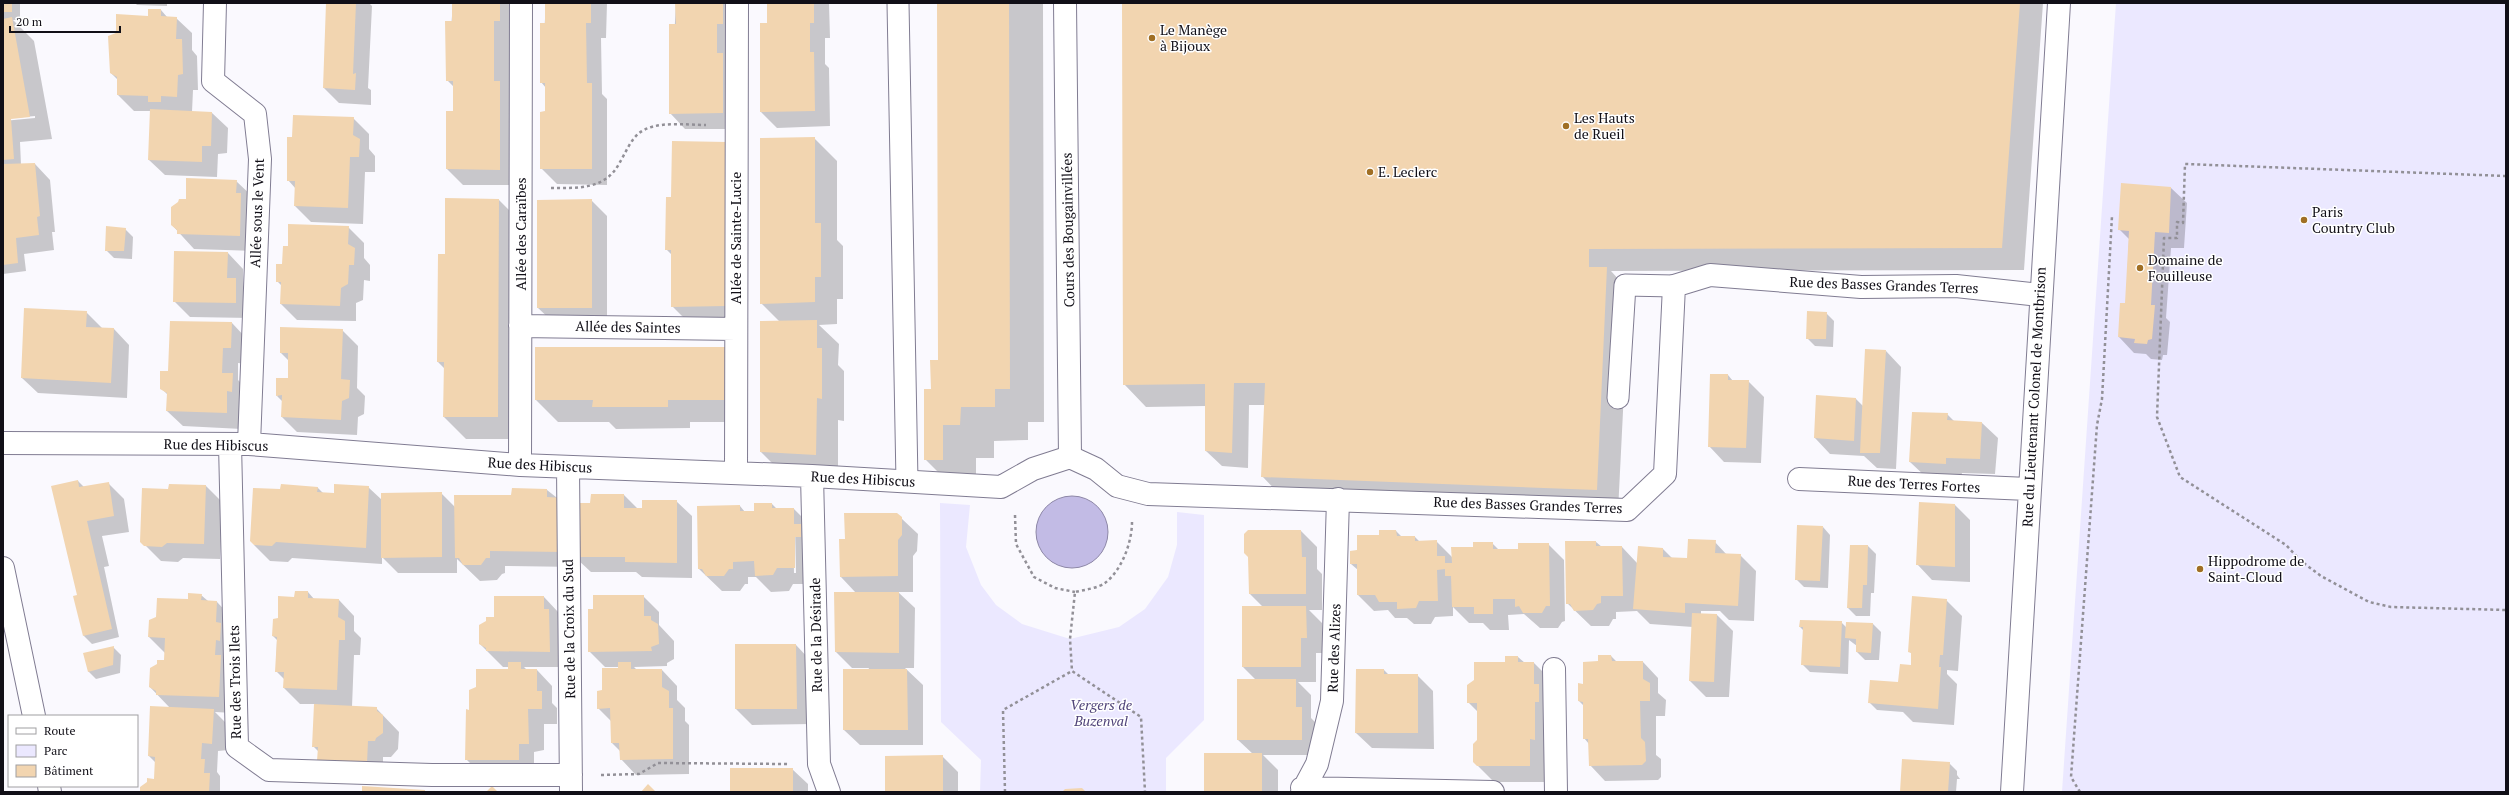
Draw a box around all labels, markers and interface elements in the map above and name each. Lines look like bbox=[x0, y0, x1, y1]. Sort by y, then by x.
scale bar bbox=[10, 8, 120, 34]
text: 20 m bbox=[16, 14, 43, 29]
place label: Le Manège à Bijoux bbox=[1160, 20, 1227, 55]
marker: Le Manège à Bijoux bbox=[1147, 33, 1157, 43]
place label: Les Hauts de Rueil bbox=[1574, 108, 1635, 143]
marker: Les Hauts de Rueil bbox=[1561, 121, 1571, 131]
street label: Cours des Bougainvillées bbox=[1057, 152, 1078, 308]
street label: Allée sous le Vent bbox=[245, 157, 268, 268]
place label: E. Leclerc bbox=[1378, 162, 1437, 181]
marker: E. Leclerc bbox=[1365, 167, 1375, 177]
street label: Allée de Sainte-Lucie bbox=[726, 172, 745, 304]
street label: Allée des Caraïbes bbox=[511, 177, 530, 291]
place label: Paris Country Club bbox=[2312, 202, 2395, 237]
marker: Paris Country Club bbox=[2299, 215, 2309, 225]
place label: Domaine de Fouilleuse bbox=[2148, 250, 2223, 285]
marker: Domaine de Fouilleuse bbox=[2135, 263, 2145, 273]
street label: Rue du Lieutenant Colonel de Montbrison bbox=[2017, 266, 2050, 528]
street label: Rue des Basses Grandes Terres bbox=[1789, 272, 1979, 297]
street label: Allée des Saintes bbox=[575, 316, 681, 337]
street label: Rue des Hibiscus bbox=[164, 434, 268, 455]
street label: Rue des Hibiscus bbox=[487, 452, 593, 477]
street label: Rue des Hibiscus bbox=[810, 466, 916, 491]
street label: Rue des Terres Fortes bbox=[1847, 471, 1981, 496]
street label: Rue des Basses Grandes Terres bbox=[1433, 492, 1623, 517]
place label: Hippodrome de Saint-Cloud bbox=[2208, 551, 2304, 586]
street label: Rue de la Croix du Sud bbox=[558, 559, 579, 699]
marker: Hippodrome de Saint-Cloud bbox=[2195, 564, 2205, 574]
street label: Rue de la Désirade bbox=[805, 577, 826, 693]
street label: Rue des Alizes bbox=[1322, 603, 1345, 693]
street label: Rue des Trois Ilets bbox=[224, 625, 245, 739]
park label: Vergers de Buzenval bbox=[1070, 695, 1133, 730]
legend bbox=[8, 715, 138, 787]
text: Route bbox=[44, 723, 75, 738]
text: Parc bbox=[44, 743, 68, 758]
text: Bâtiment bbox=[44, 763, 94, 778]

